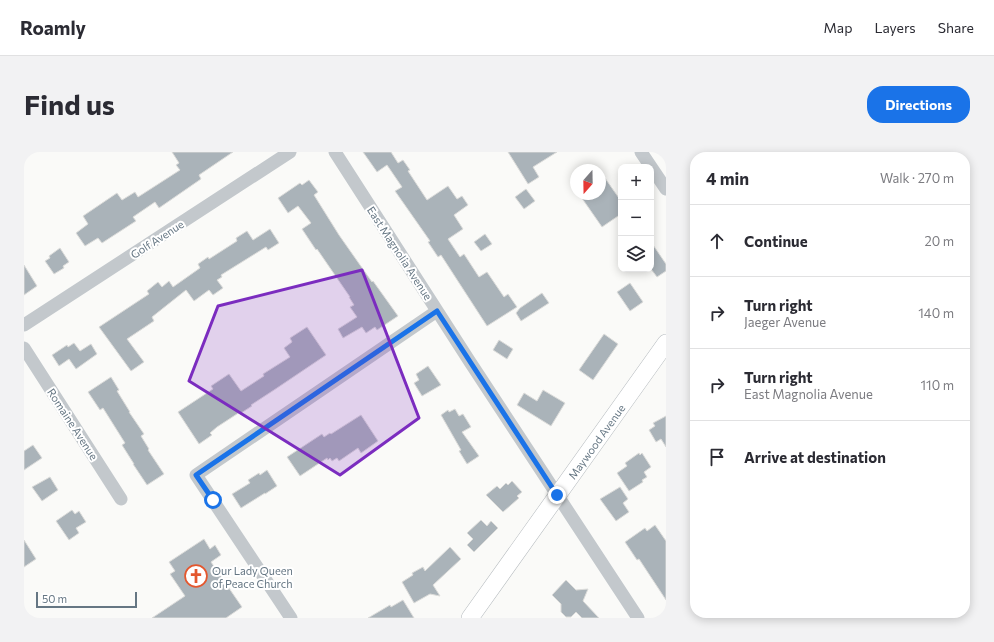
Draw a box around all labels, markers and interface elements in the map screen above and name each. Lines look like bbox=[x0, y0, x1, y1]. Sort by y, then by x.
text: Roamly bbox=[20, 16, 86, 39]
text: Map bbox=[824, 19, 852, 36]
text: Layers bbox=[874, 19, 916, 36]
text: Share bbox=[938, 19, 974, 36]
button: Directions bbox=[867, 86, 970, 123]
text: Find us bbox=[24, 87, 115, 121]
north arrow bbox=[570, 164, 606, 200]
map controls bbox=[618, 164, 654, 272]
button: + bbox=[618, 164, 654, 200]
text: 4 min bbox=[706, 168, 749, 189]
text: Walk · 270 m bbox=[880, 170, 954, 186]
button: − bbox=[618, 200, 654, 236]
street label: East Magnolia Avenue bbox=[365, 204, 435, 302]
street label: Golf Avenue bbox=[128, 217, 186, 261]
icon: ahead bbox=[706, 230, 728, 252]
text: Continue bbox=[744, 232, 808, 250]
text: 20 m bbox=[925, 233, 954, 249]
button: layers bbox=[618, 236, 654, 272]
text: Turn right bbox=[744, 296, 813, 314]
icon: right bbox=[706, 302, 728, 324]
text: 140 m bbox=[918, 305, 954, 321]
text: Jaeger Avenue bbox=[744, 314, 826, 330]
text: Turn right bbox=[744, 368, 813, 386]
icon: right bbox=[706, 374, 728, 396]
text: 110 m bbox=[921, 377, 954, 393]
street label: Romaine Avenue bbox=[45, 386, 101, 462]
text: East Magnolia Avenue bbox=[744, 386, 873, 402]
street label: Maywood Avenue bbox=[565, 401, 627, 481]
icon: arrive bbox=[706, 446, 728, 468]
text: Arrive at destination bbox=[744, 448, 886, 466]
route end bbox=[548, 486, 566, 504]
route start bbox=[204, 491, 222, 509]
church icon: Our Lady Queen of Peace Church bbox=[183, 563, 209, 589]
place label: Our Lady Queen of Peace Church bbox=[212, 564, 293, 590]
scale bar bbox=[36, 590, 137, 609]
text: 50 m bbox=[42, 592, 67, 605]

